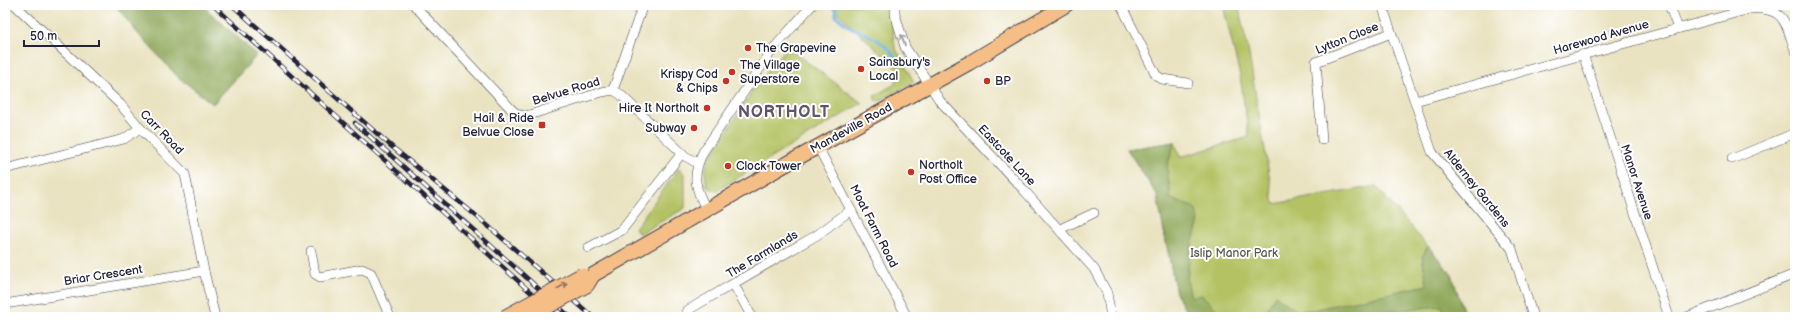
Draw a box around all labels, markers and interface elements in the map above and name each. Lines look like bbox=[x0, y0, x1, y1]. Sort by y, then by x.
street label: Harewood Avenue bbox=[1552, 17, 1651, 58]
street label: Lytton Close bbox=[1313, 19, 1381, 58]
scale bar bbox=[24, 22, 99, 48]
text: 50 m bbox=[30, 29, 57, 44]
one-way arrow bbox=[898, 34, 906, 46]
place label: The Grapevine bbox=[756, 41, 836, 56]
marker: The Grapevine bbox=[743, 43, 753, 53]
place label: Sainsbury's Local bbox=[869, 55, 930, 84]
place label: The Village Superstore bbox=[740, 58, 800, 87]
marker: Sainsbury's Local bbox=[856, 64, 866, 74]
place label: Krispy Cod & Chips bbox=[660, 67, 718, 96]
marker: The Village Superstore bbox=[727, 67, 737, 77]
street label: Belvue Road bbox=[531, 74, 602, 109]
place label: BP bbox=[995, 74, 1011, 89]
marker: Krispy Cod & Chips bbox=[721, 76, 731, 86]
marker: BP bbox=[982, 76, 992, 86]
street label: Mandeville Road bbox=[808, 100, 895, 157]
place label: Hire It Northolt bbox=[619, 101, 699, 116]
marker: Hire It Northolt bbox=[702, 103, 712, 113]
district label: NORTHOLT bbox=[738, 103, 830, 122]
street label: Carr Road bbox=[137, 107, 187, 158]
place label: Hail & Ride Belvue Close bbox=[462, 111, 534, 140]
marker: Hail & Ride Belvue Close bbox=[537, 120, 547, 130]
place label: Subway bbox=[645, 121, 687, 136]
street label: Eastcote Lane bbox=[975, 122, 1039, 189]
marker: Subway bbox=[689, 123, 699, 133]
street label: Manor Avenue bbox=[1617, 142, 1656, 222]
street label: Alderney Gardens bbox=[1440, 146, 1513, 231]
place label: Northolt Post Office bbox=[919, 158, 977, 187]
place label: Clock Tower bbox=[736, 159, 802, 174]
marker: Clock Tower bbox=[723, 161, 733, 171]
marker: Northolt Post Office bbox=[906, 167, 916, 177]
street label: Moat Farm Road bbox=[846, 182, 901, 270]
street label: The Farmlands bbox=[724, 227, 801, 282]
park label: Islip Manor Park bbox=[1190, 246, 1278, 261]
street label: Briar Crescent bbox=[63, 262, 144, 289]
one-way arrow bbox=[556, 282, 568, 290]

